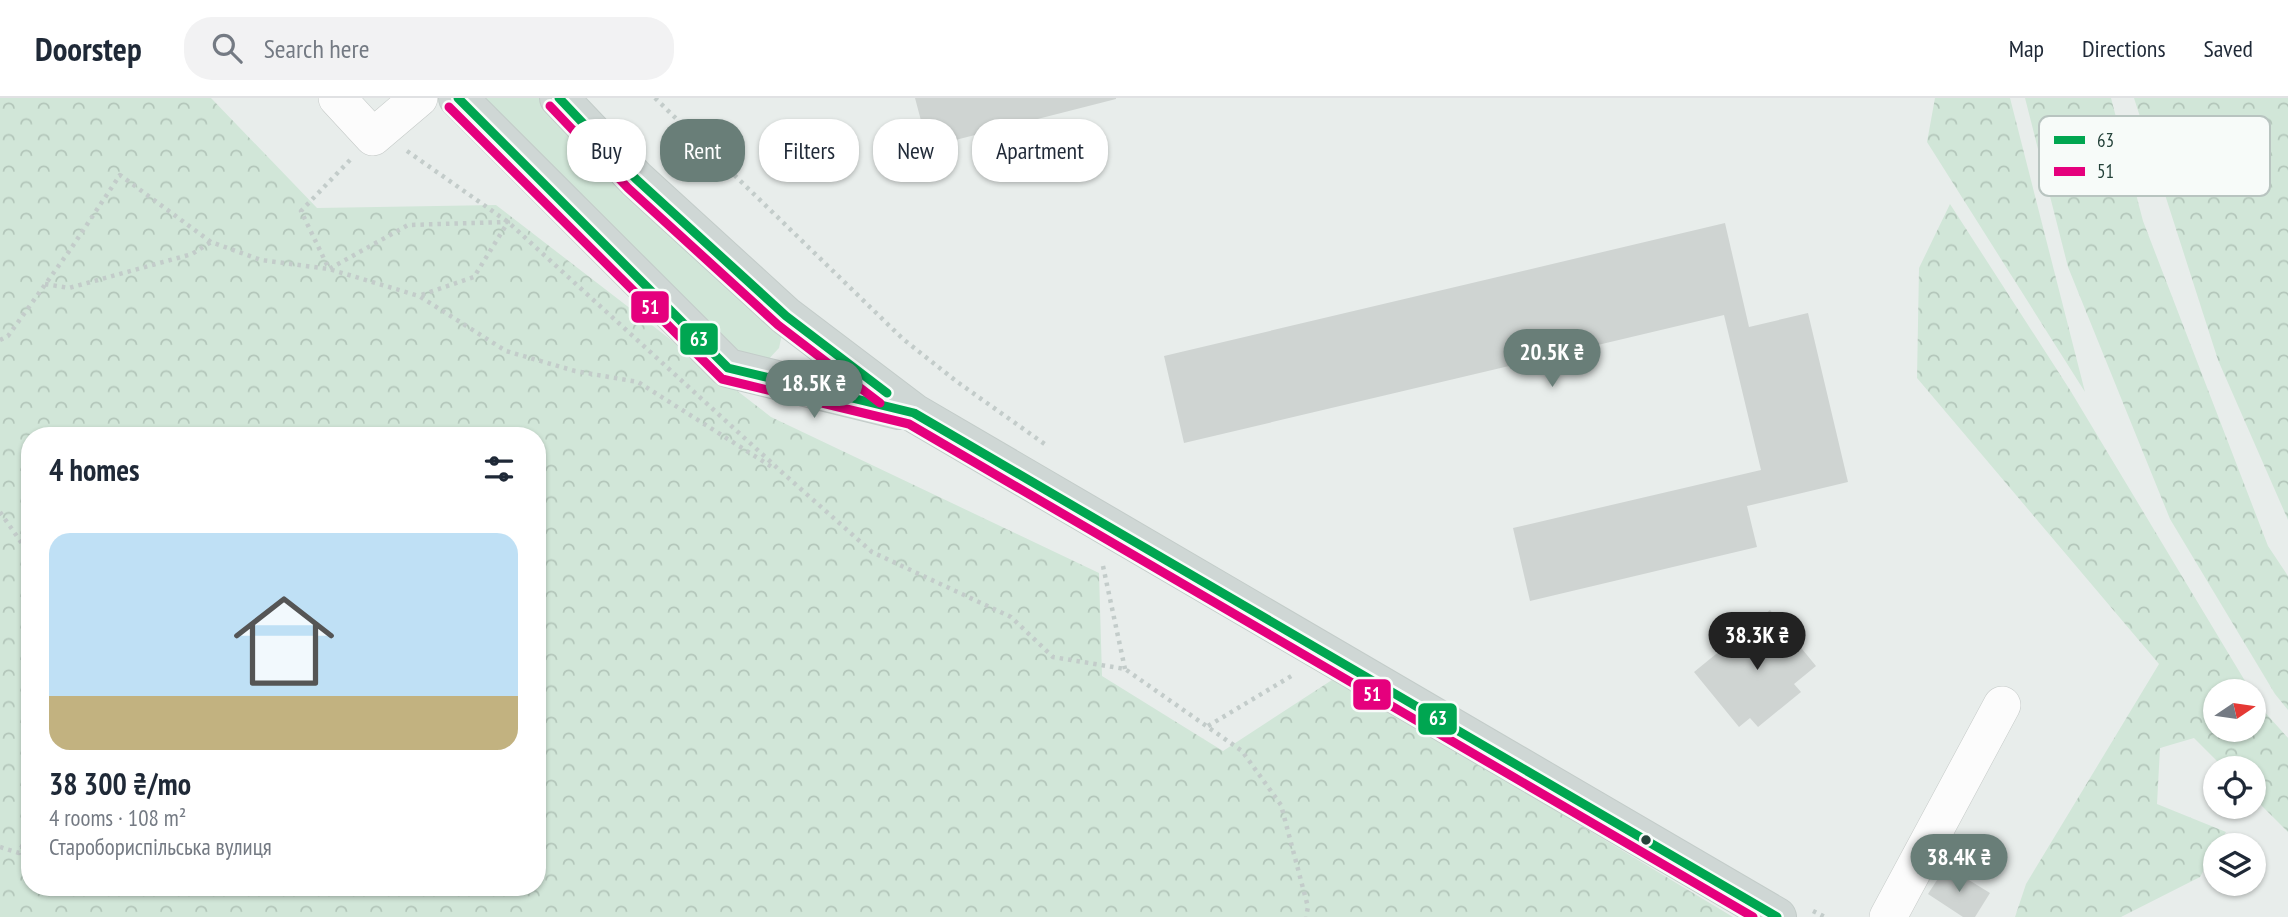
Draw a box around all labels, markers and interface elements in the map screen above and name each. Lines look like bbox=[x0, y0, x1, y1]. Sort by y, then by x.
search box bbox=[184, 17, 674, 80]
text: Doorstep bbox=[35, 27, 142, 70]
icon: search bbox=[208, 29, 246, 67]
text: Search here bbox=[264, 32, 369, 65]
text: Map bbox=[2009, 33, 2044, 64]
text: Directions bbox=[2082, 33, 2166, 64]
text: Saved bbox=[2204, 33, 2253, 64]
legend bbox=[2039, 116, 2270, 196]
chip: Buy bbox=[567, 119, 646, 182]
chip: Rent bbox=[660, 119, 745, 182]
chip: Filters bbox=[759, 119, 859, 182]
chip: New bbox=[873, 119, 958, 182]
chip: Apartment bbox=[972, 119, 1108, 182]
text: 63 bbox=[2097, 128, 2114, 152]
text: 51 bbox=[2097, 159, 2114, 183]
line badge: 51 bbox=[630, 290, 670, 324]
text: 51 bbox=[641, 295, 659, 319]
line badge: 63 bbox=[679, 322, 719, 356]
text: 63 bbox=[690, 327, 708, 351]
pin: 20.5K ₴ bbox=[1487, 330, 1617, 389]
text: 20.5K ₴ bbox=[1520, 337, 1584, 366]
pin: 18.5K ₴ bbox=[749, 360, 879, 420]
text: 18.5K ₴ bbox=[782, 368, 846, 397]
text: 4 homes bbox=[49, 450, 140, 489]
icon: filters bbox=[480, 450, 518, 488]
icon: home bbox=[221, 578, 347, 704]
pin: 38.3K ₴ bbox=[1692, 612, 1822, 672]
text: 38.3K ₴ bbox=[1725, 620, 1789, 649]
line badge: 51 bbox=[1352, 678, 1392, 711]
north arrow bbox=[2203, 679, 2266, 742]
map controls bbox=[2203, 679, 2266, 896]
text: 51 bbox=[1363, 682, 1381, 706]
line badge: 63 bbox=[1417, 702, 1458, 736]
text: 63 bbox=[1429, 706, 1447, 730]
button: locate bbox=[2203, 756, 2266, 819]
text: 38 300 ₴/mo bbox=[49, 764, 191, 803]
text: 4 rooms · 108 m² bbox=[49, 803, 186, 832]
text: Старобориспільська вулиця bbox=[49, 832, 272, 861]
unlabelled marker bbox=[1639, 833, 1653, 847]
button: layers bbox=[2203, 833, 2266, 896]
pin: 38.4K ₴ bbox=[1894, 834, 2024, 894]
text: 38.4K ₴ bbox=[1927, 842, 1991, 871]

